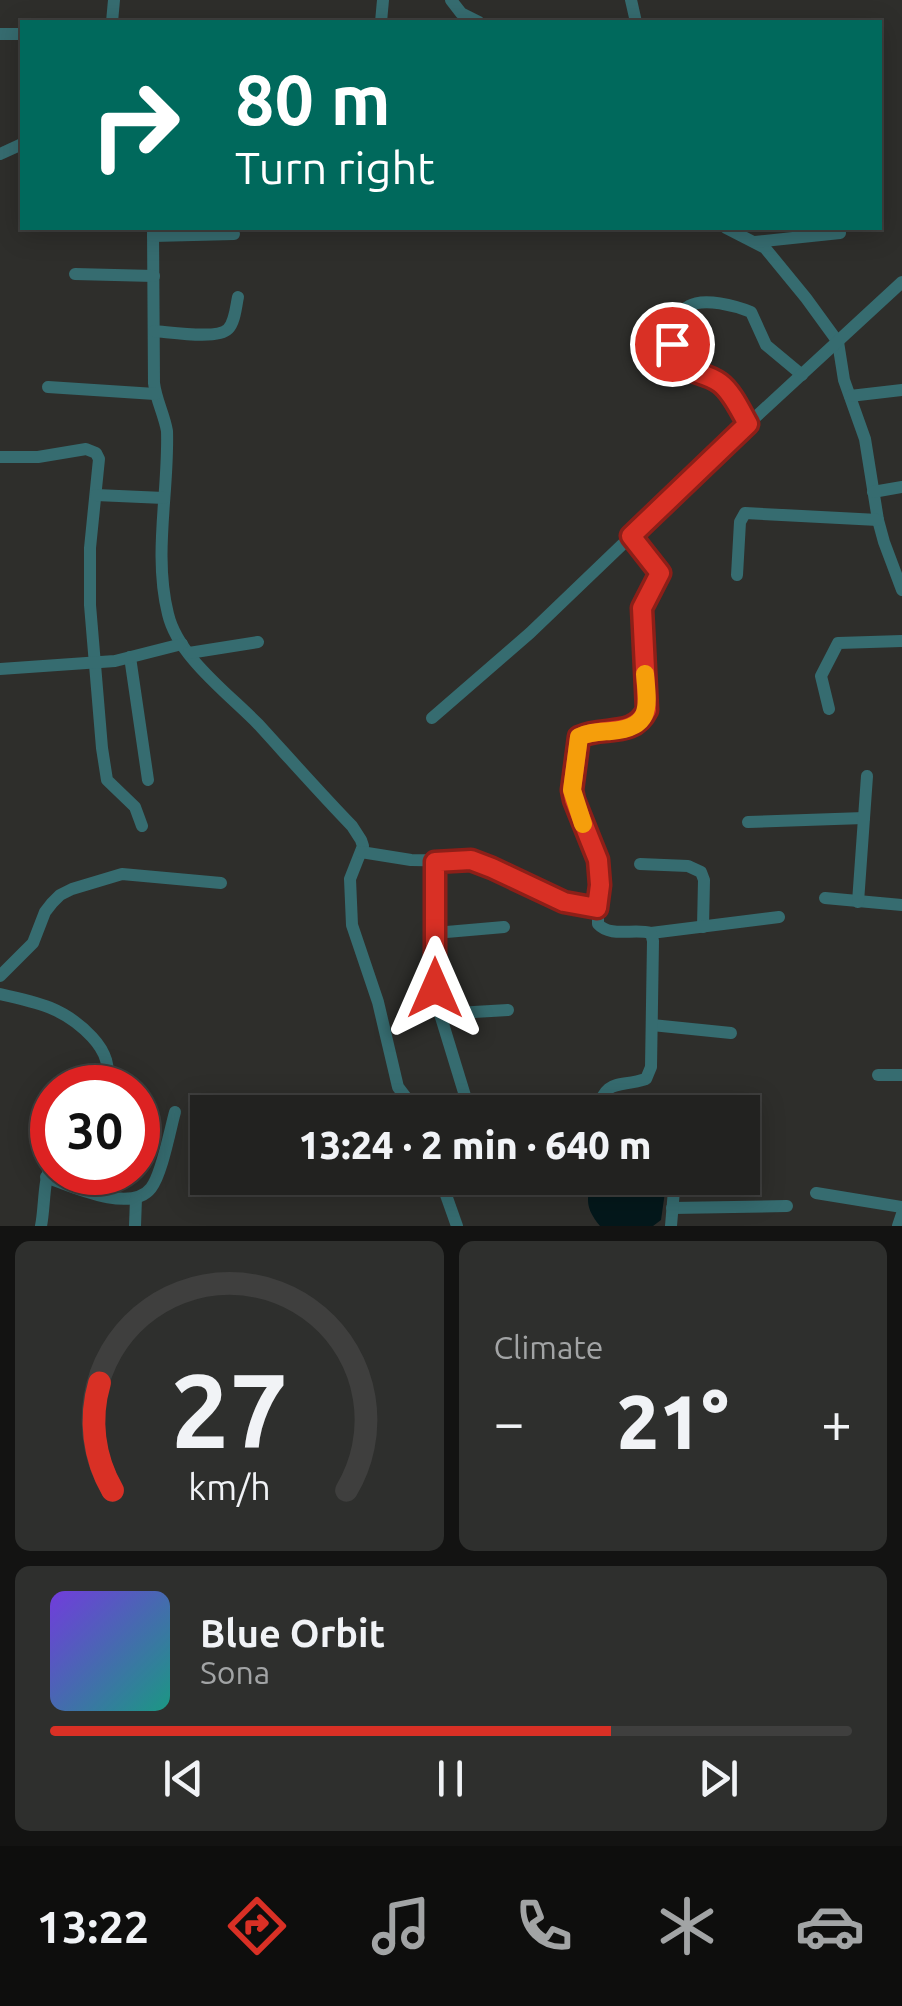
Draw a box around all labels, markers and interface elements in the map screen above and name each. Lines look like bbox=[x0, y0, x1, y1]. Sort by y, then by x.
icon: right bbox=[70, 60, 200, 190]
text: 80 m bbox=[235, 60, 391, 138]
text: Turn right bbox=[235, 142, 435, 193]
pin bbox=[630, 302, 715, 387]
icon: arrive bbox=[645, 317, 700, 372]
position arrow bbox=[383, 936, 487, 1040]
speed limit sign: 30 bbox=[30, 1065, 160, 1195]
text: 13:24 · 2 min · 640 m bbox=[298, 1124, 652, 1166]
text: Climate bbox=[494, 1329, 604, 1365]
text: 27 bbox=[171, 1351, 288, 1468]
text: 21° bbox=[617, 1379, 729, 1463]
text: − bbox=[494, 1391, 525, 1452]
text: + bbox=[821, 1391, 852, 1452]
text: km/h bbox=[188, 1467, 271, 1507]
text: Blue Orbit bbox=[200, 1612, 385, 1654]
text: Sona bbox=[200, 1654, 270, 1690]
icon: previous bbox=[156, 1751, 211, 1806]
icon: pause bbox=[423, 1751, 478, 1806]
icon: next bbox=[691, 1751, 746, 1806]
icon: directions bbox=[222, 1891, 292, 1961]
icon: music bbox=[366, 1891, 436, 1961]
icon: phone bbox=[509, 1891, 579, 1961]
icon: climate bbox=[652, 1891, 722, 1961]
icon: car bbox=[795, 1891, 865, 1961]
text: 13:22 bbox=[37, 1901, 149, 1952]

